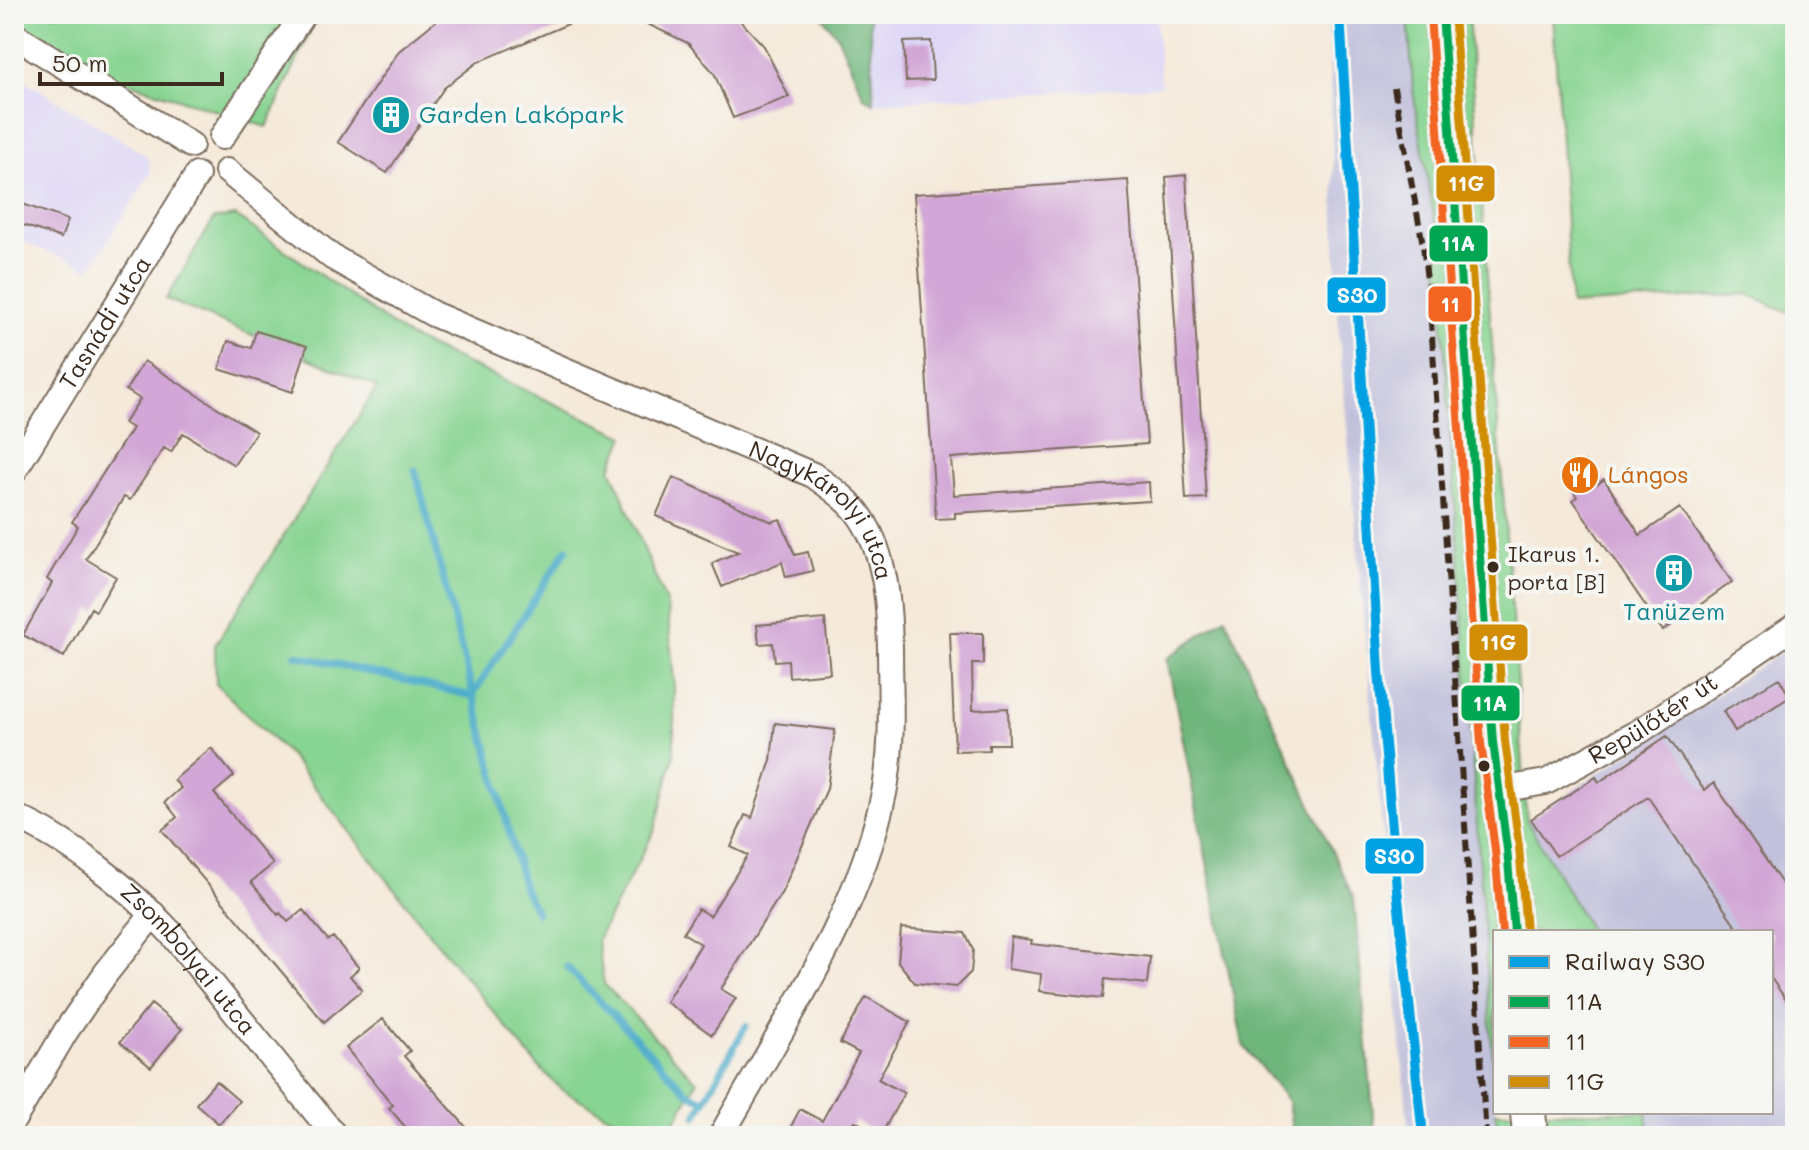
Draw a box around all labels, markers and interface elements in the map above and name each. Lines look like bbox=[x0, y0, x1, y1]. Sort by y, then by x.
scale bar bbox=[40, 36, 222, 86]
text: 50 m bbox=[52, 47, 108, 78]
building icon: Garden Lakópark bbox=[370, 94, 412, 136]
place label: Garden Lakópark bbox=[419, 98, 624, 129]
line badge: 11G bbox=[1435, 164, 1496, 203]
text: 11G bbox=[1448, 168, 1484, 197]
line badge: 11A bbox=[1428, 224, 1489, 263]
text: 11A bbox=[1441, 228, 1475, 257]
street label: Tasnádi utca bbox=[51, 250, 157, 395]
line badge: S30 bbox=[1326, 276, 1387, 314]
text: S30 bbox=[1336, 280, 1378, 309]
line badge: 11 bbox=[1427, 285, 1473, 323]
text: 11 bbox=[1440, 289, 1460, 318]
street label: Nagykárolyi utca bbox=[745, 433, 901, 583]
restaurant icon: Lángos bbox=[1559, 454, 1601, 496]
place label: Lángos bbox=[1608, 458, 1689, 489]
place label: Ikarus 1. porta [B] bbox=[1508, 539, 1605, 596]
building icon: Tanüzem bbox=[1653, 552, 1695, 594]
marker: Ikarus 1. porta [B] bbox=[1485, 559, 1501, 575]
place label: Tanüzem bbox=[1623, 595, 1725, 626]
line badge: 11G bbox=[1468, 623, 1529, 662]
text: 11G bbox=[1480, 627, 1516, 656]
street label: Repülőtér út bbox=[1582, 666, 1723, 770]
line badge: 11A bbox=[1460, 684, 1521, 722]
text: 11A bbox=[1473, 688, 1507, 717]
unlabelled marker bbox=[1476, 758, 1492, 774]
line badge: S30 bbox=[1364, 837, 1425, 875]
text: S30 bbox=[1373, 841, 1415, 870]
street label: Zsombolyai utca bbox=[115, 875, 264, 1041]
legend bbox=[1493, 930, 1773, 1114]
text: Railway S30 bbox=[1565, 945, 1705, 976]
text: 11A bbox=[1565, 985, 1603, 1016]
text: 11 bbox=[1565, 1025, 1586, 1056]
text: 11G bbox=[1565, 1065, 1604, 1096]

